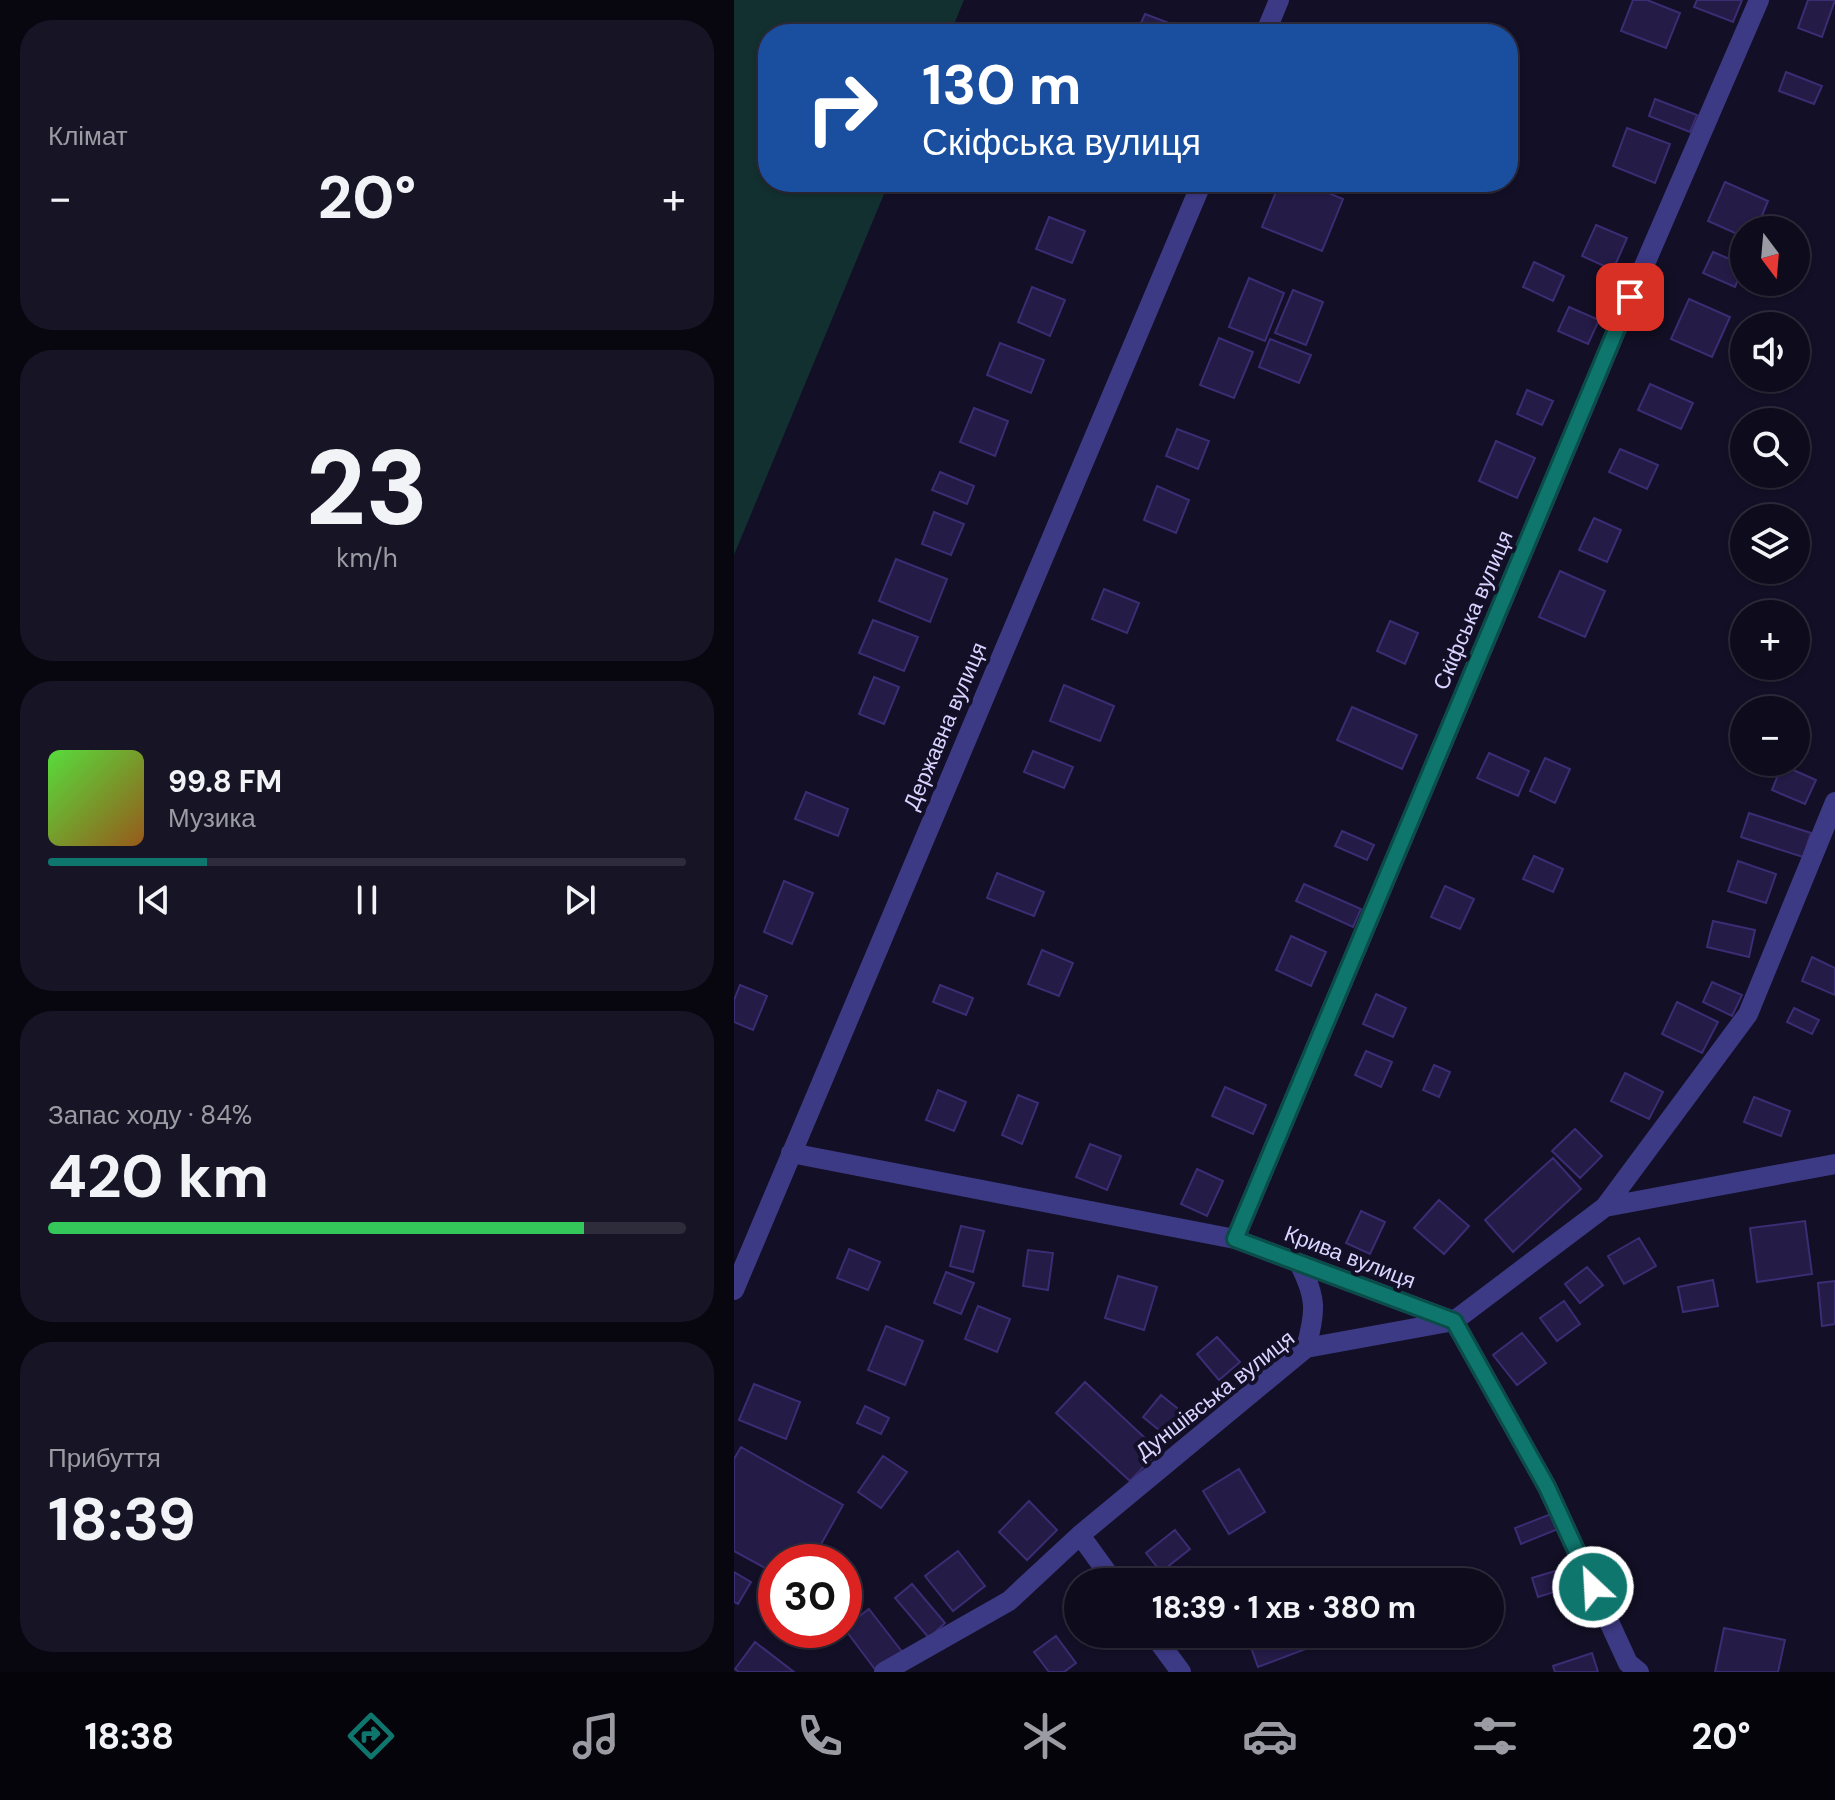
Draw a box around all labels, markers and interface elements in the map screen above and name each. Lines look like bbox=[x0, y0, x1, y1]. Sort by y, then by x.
text: 130 m bbox=[922, 48, 1081, 121]
icon: right bbox=[790, 56, 894, 160]
text: Клімат bbox=[48, 119, 128, 153]
text: Скіфська вулиця bbox=[922, 119, 1201, 166]
text: 20° bbox=[318, 158, 416, 237]
text: − bbox=[48, 169, 72, 227]
text: + bbox=[662, 169, 686, 227]
north arrow bbox=[1730, 216, 1810, 296]
map controls bbox=[1730, 216, 1810, 776]
pin bbox=[1596, 263, 1664, 331]
icon: arrive bbox=[1608, 275, 1652, 319]
button: sound bbox=[1730, 312, 1810, 392]
button: search bbox=[1730, 408, 1810, 488]
text: 23 bbox=[306, 421, 428, 556]
button: layers bbox=[1730, 504, 1810, 584]
street label: Скіфська вулиця bbox=[1426, 526, 1520, 694]
text: km/h bbox=[336, 541, 398, 575]
button: + bbox=[1730, 600, 1810, 680]
street label: Державна вулиця bbox=[897, 638, 993, 814]
button: − bbox=[1730, 696, 1810, 776]
text: 99.8 FM bbox=[168, 762, 282, 801]
text: Музика bbox=[168, 801, 256, 835]
icon: previous bbox=[132, 878, 176, 922]
icon: pause bbox=[345, 878, 389, 922]
icon: next bbox=[558, 878, 602, 922]
text: Запас ходу · 84% bbox=[48, 1098, 252, 1132]
text: 420 km bbox=[48, 1137, 269, 1216]
street label: Крива вулиця bbox=[1280, 1219, 1420, 1295]
street label: Дуншівська вулиця bbox=[1129, 1324, 1301, 1466]
text: Прибуття bbox=[48, 1441, 161, 1475]
text: 18:39 bbox=[48, 1480, 196, 1559]
speed limit sign: 30 bbox=[758, 1544, 862, 1648]
position arrow bbox=[1551, 1545, 1635, 1629]
text: 18:39 · 1 хв · 380 m bbox=[1152, 1588, 1416, 1627]
icon: directions bbox=[343, 1708, 399, 1764]
icon: music bbox=[568, 1708, 624, 1764]
icon: phone bbox=[792, 1708, 848, 1764]
icon: climate bbox=[1017, 1708, 1073, 1764]
icon: car bbox=[1242, 1708, 1298, 1764]
icon: filters bbox=[1467, 1708, 1523, 1764]
text: 18:38 bbox=[84, 1713, 174, 1760]
text: 20° bbox=[1692, 1713, 1751, 1760]

